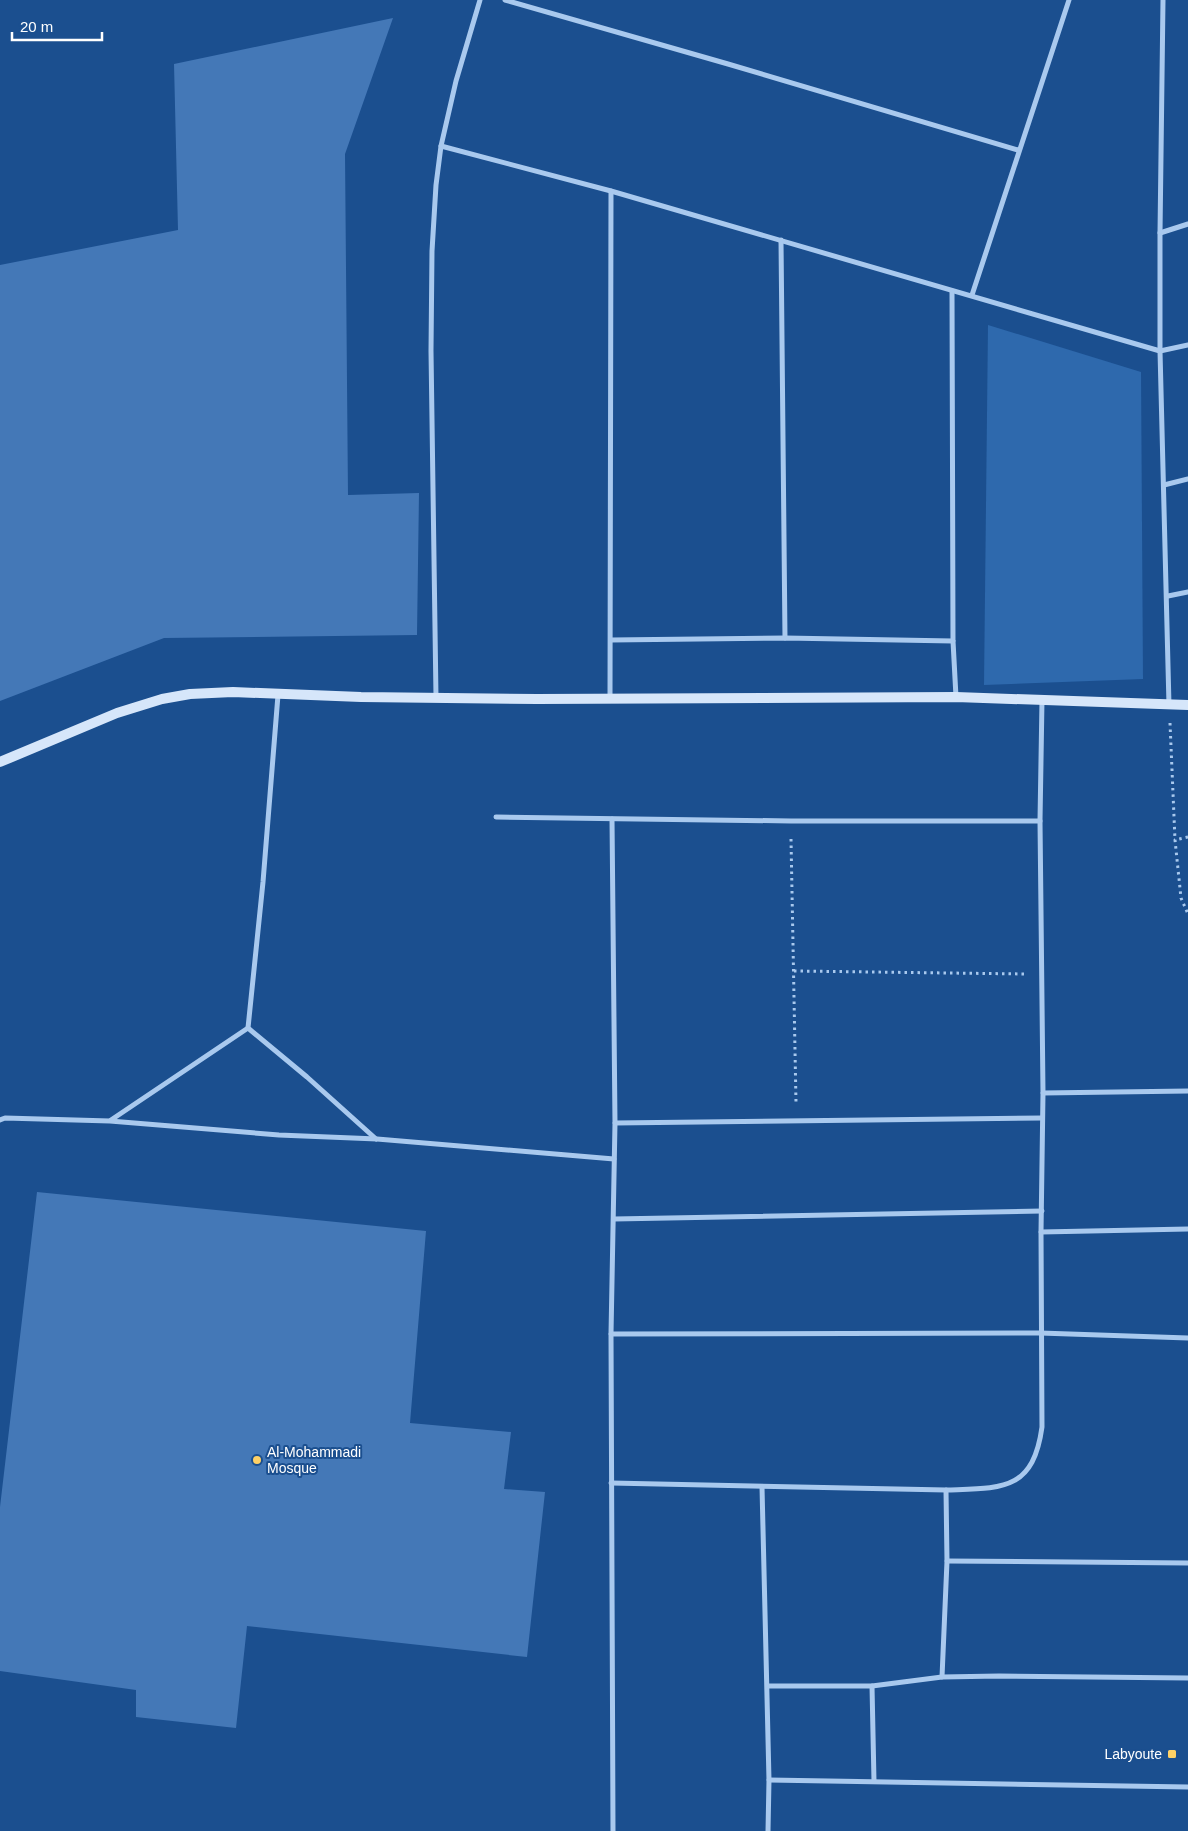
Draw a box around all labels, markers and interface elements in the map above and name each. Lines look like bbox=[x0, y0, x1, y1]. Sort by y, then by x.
scale bar bbox=[12, 10, 102, 42]
text: 20 m bbox=[20, 18, 53, 35]
place label: Al-Mohammadi Mosque bbox=[267, 1444, 361, 1476]
marker: Al-Mohammadi Mosque bbox=[251, 1454, 263, 1466]
place label: Labyoute bbox=[1104, 1746, 1162, 1762]
marker: Labyoute bbox=[1166, 1748, 1178, 1760]

